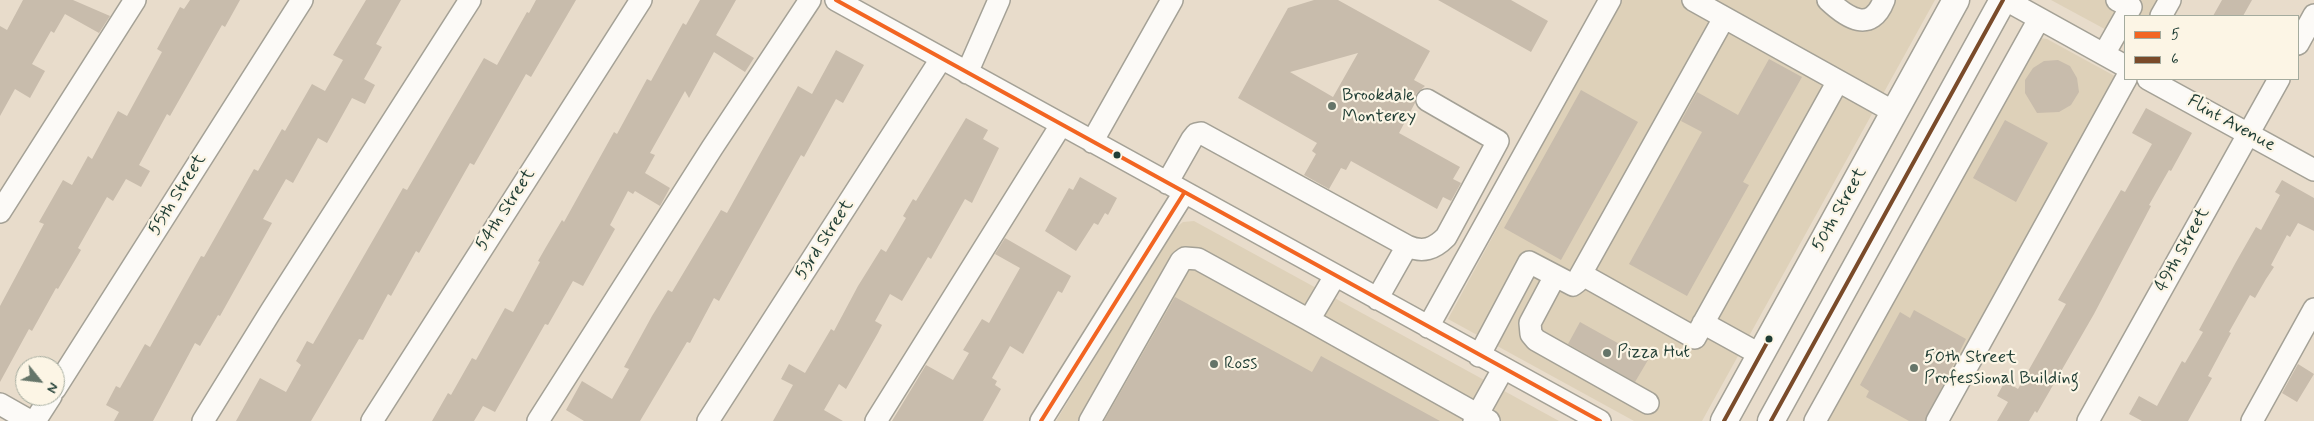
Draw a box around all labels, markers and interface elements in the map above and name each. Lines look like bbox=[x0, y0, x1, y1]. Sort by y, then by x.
legend bbox=[2124, 15, 2299, 80]
text: 5 bbox=[2171, 25, 2180, 45]
text: 6 bbox=[2171, 50, 2179, 70]
place label: Brookdale Monterey bbox=[1342, 85, 1416, 128]
street label: Flint Avenue bbox=[2183, 91, 2279, 157]
marker: Brookdale Monterey bbox=[1326, 100, 1338, 112]
street label: 55th Street bbox=[144, 150, 212, 240]
unlabelled marker bbox=[1112, 150, 1122, 160]
street label: 50th Street bbox=[1808, 164, 1872, 256]
street label: 54th Street bbox=[472, 165, 540, 255]
street label: 53rd Street bbox=[791, 196, 859, 284]
street label: 49th Street bbox=[2151, 204, 2215, 296]
unlabelled marker bbox=[1764, 334, 1774, 344]
place label: Pizza Hut bbox=[1617, 342, 1690, 364]
marker: Pizza Hut bbox=[1601, 347, 1613, 359]
place label: 50th Street Professional Building bbox=[1924, 347, 2079, 389]
place label: Ross bbox=[1224, 353, 1257, 375]
north arrow bbox=[15, 356, 65, 406]
marker: Ross bbox=[1208, 358, 1220, 370]
marker: 50th Street Professional Building bbox=[1908, 362, 1920, 374]
text: N bbox=[42, 379, 62, 396]

